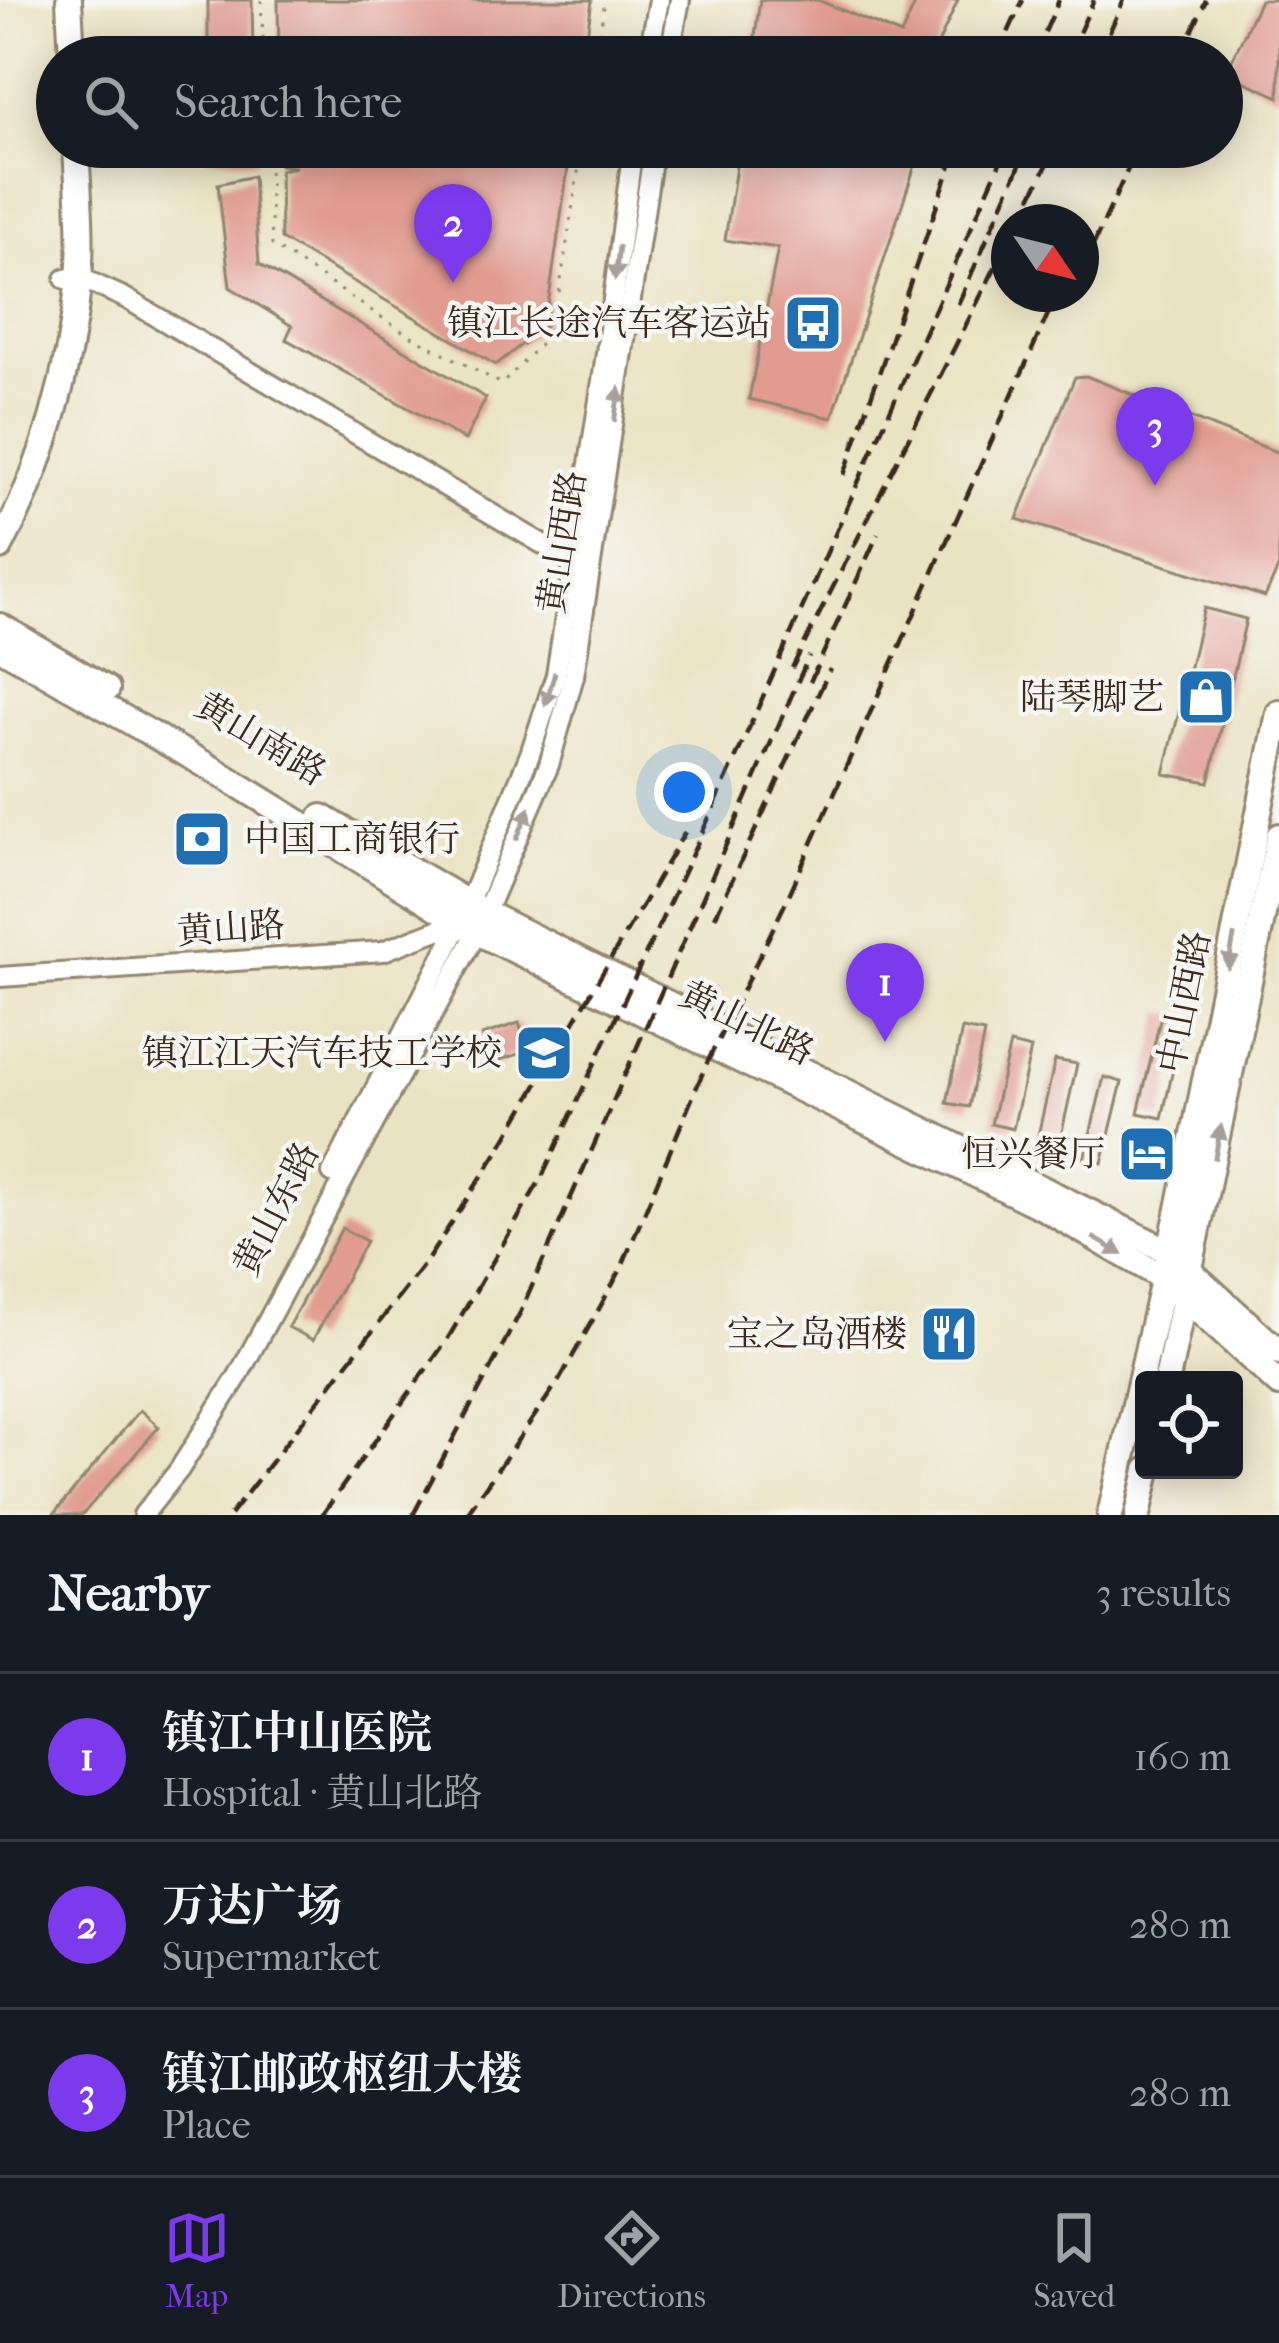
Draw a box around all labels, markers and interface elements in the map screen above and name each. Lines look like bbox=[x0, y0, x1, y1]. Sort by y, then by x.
search box bbox=[36, 36, 1243, 168]
icon: search bbox=[78, 69, 144, 135]
text: Search here bbox=[174, 76, 402, 129]
pin: 2 bbox=[414, 184, 492, 283]
north arrow bbox=[991, 204, 1099, 312]
one-way arrow bbox=[607, 245, 626, 282]
bus stop icon: 镇江长途汽车客运站 bbox=[782, 292, 844, 354]
place label: 镇江长途汽车客运站 bbox=[447, 302, 771, 344]
one-way arrow bbox=[608, 385, 626, 423]
pin: 3 bbox=[1116, 387, 1194, 486]
street label: 黄山西路 bbox=[530, 468, 594, 616]
shop icon: 陆琴脚艺 bbox=[1175, 666, 1237, 728]
one-way arrow bbox=[540, 671, 558, 708]
place label: 陆琴脚艺 bbox=[1020, 676, 1164, 718]
street label: 黄山南路 bbox=[188, 684, 334, 794]
your location bbox=[654, 762, 714, 822]
one-way arrow bbox=[514, 807, 534, 842]
bank icon: 中国工商银行 bbox=[171, 808, 233, 870]
place label: 中国工商银行 bbox=[244, 818, 460, 860]
street label: 黄山路 bbox=[176, 903, 286, 953]
street label: 中山西路 bbox=[1150, 927, 1218, 1077]
one-way arrow bbox=[1221, 933, 1240, 971]
pin: 1 bbox=[846, 943, 924, 1042]
street label: 黄山北路 bbox=[673, 973, 821, 1073]
school or university icon: 镇江江天汽车技工学校 bbox=[513, 1022, 575, 1084]
place label: 镇江江天汽车技工学校 bbox=[142, 1032, 502, 1074]
hotel icon: 恒兴餐厅 bbox=[1116, 1123, 1178, 1185]
one-way arrow bbox=[1209, 1123, 1228, 1161]
place label: 恒兴餐厅 bbox=[961, 1133, 1105, 1175]
street label: 黄山东路 bbox=[225, 1135, 327, 1283]
one-way arrow bbox=[1091, 1234, 1125, 1255]
restaurant icon: 宝之岛酒楼 bbox=[918, 1303, 980, 1365]
place label: 宝之岛酒楼 bbox=[727, 1313, 907, 1355]
map controls bbox=[1135, 1371, 1243, 1479]
button: locate bbox=[1135, 1371, 1243, 1479]
text: Nearby bbox=[48, 1563, 209, 1623]
text: 3 results bbox=[1096, 1570, 1231, 1616]
text: 镇江中山医院 bbox=[162, 1707, 432, 1760]
text: 1 bbox=[80, 1734, 94, 1780]
text: 160 m bbox=[1134, 1734, 1231, 1780]
text: Hospital · 黄山北路 bbox=[162, 1770, 482, 1816]
text: 万达广场 bbox=[162, 1880, 342, 1933]
text: 2 bbox=[77, 1902, 97, 1948]
text: 280 m bbox=[1129, 1902, 1231, 1948]
text: Supermarket bbox=[162, 1934, 381, 1980]
text: 镇江邮政枢纽大楼 bbox=[162, 2048, 522, 2101]
text: 3 bbox=[79, 2070, 95, 2116]
text: 280 m bbox=[1129, 2070, 1231, 2116]
text: Place bbox=[162, 2102, 251, 2148]
tab: Map bbox=[164, 2205, 230, 2316]
tab: Directions bbox=[557, 2205, 706, 2316]
tab: Saved bbox=[1033, 2205, 1115, 2316]

